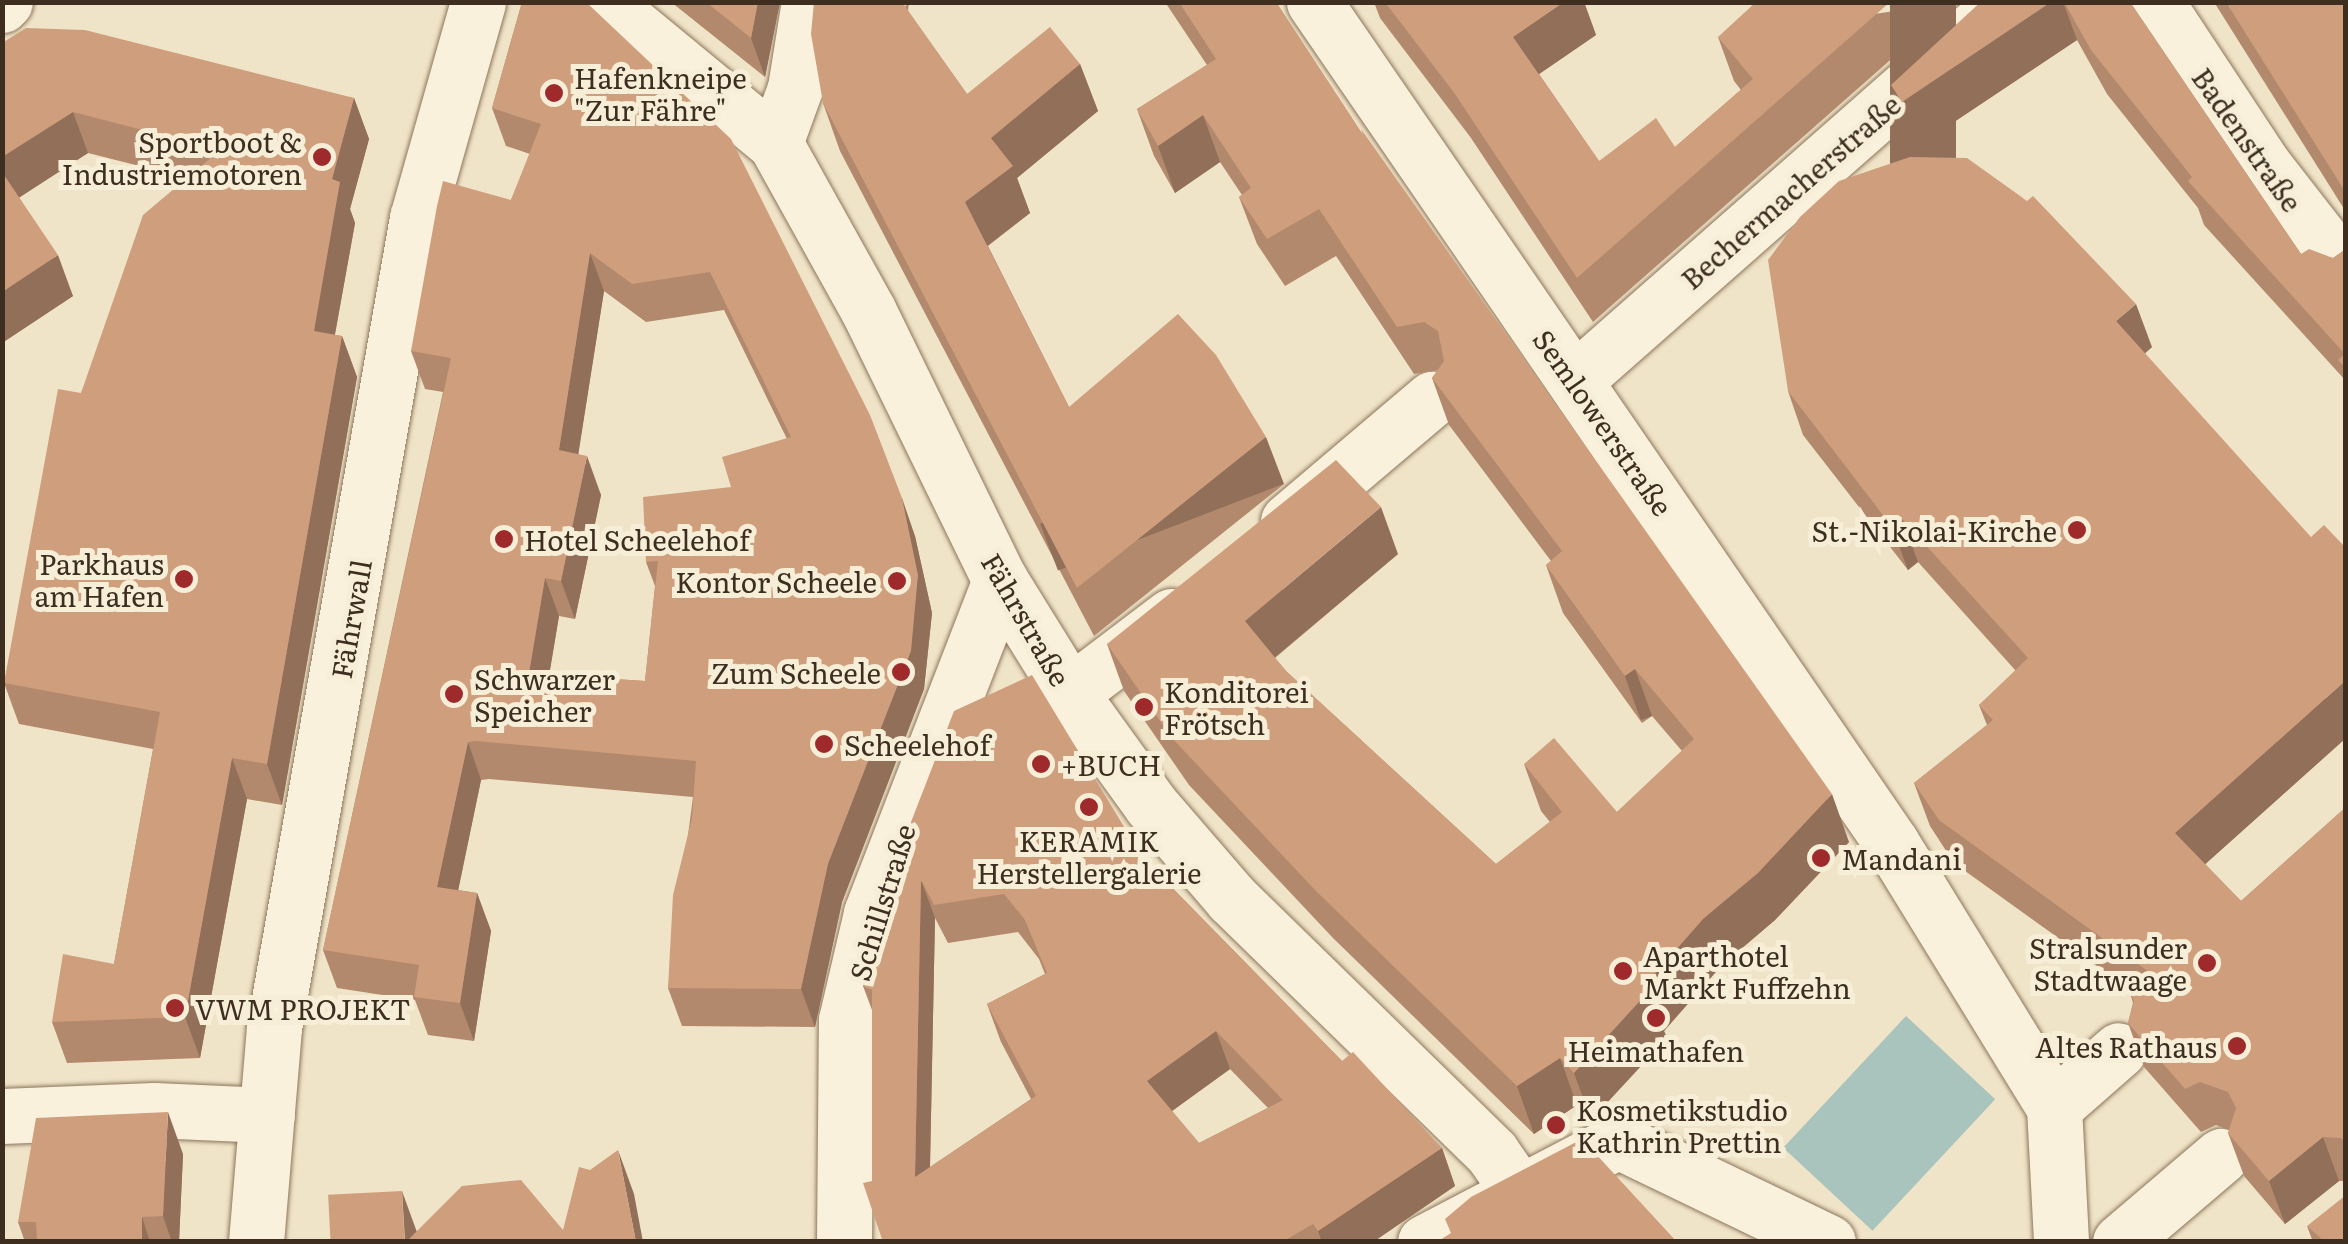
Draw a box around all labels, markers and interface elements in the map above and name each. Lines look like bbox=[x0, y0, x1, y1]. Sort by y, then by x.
place label: Hafenkneipe "Zur Fähre" bbox=[574, 60, 747, 126]
street label: Badenstraße bbox=[2186, 61, 2310, 217]
marker: Hafenkneipe "Zur Fähre" bbox=[543, 82, 565, 104]
street label: Bechermacherstraße bbox=[1674, 87, 1906, 295]
place label: Sportboot & Industriemotoren bbox=[62, 124, 302, 190]
marker: Sportboot & Industriemotoren bbox=[311, 146, 333, 168]
street label: Semlowerstraße bbox=[1527, 322, 1681, 522]
place label: St.-Nikolai-Kirche bbox=[1812, 513, 2057, 547]
marker: St.-Nikolai-Kirche bbox=[2066, 519, 2088, 541]
place label: Hotel Scheelehof bbox=[524, 522, 750, 556]
marker: Hotel Scheelehof bbox=[493, 528, 515, 550]
place label: Parkhaus am Hafen bbox=[35, 546, 164, 612]
street label: Fährstraße bbox=[976, 547, 1078, 691]
street label: Fährwall bbox=[323, 557, 377, 681]
place label: Kontor Scheele bbox=[675, 564, 877, 598]
marker: Parkhaus am Hafen bbox=[173, 568, 195, 590]
marker: Kontor Scheele bbox=[886, 570, 908, 592]
place label: Zum Scheele bbox=[711, 655, 881, 689]
place label: Schwarzer Speicher bbox=[474, 661, 615, 727]
marker: Zum Scheele bbox=[890, 661, 912, 683]
place label: Konditorei Frötsch bbox=[1164, 674, 1309, 740]
marker: Schwarzer Speicher bbox=[443, 683, 465, 705]
marker: Konditorei Frötsch bbox=[1133, 696, 1155, 718]
place label: Scheelehof bbox=[844, 727, 990, 761]
marker: Scheelehof bbox=[813, 733, 835, 755]
place label: +BUCH bbox=[1061, 747, 1161, 781]
marker: +BUCH bbox=[1030, 753, 1052, 775]
marker: KERAMIK Herstellergalerie bbox=[1078, 796, 1100, 818]
street label: Schillstraße bbox=[841, 820, 921, 984]
place label: KERAMIK Herstellergalerie bbox=[976, 823, 1202, 889]
place label: Mandani bbox=[1841, 841, 1962, 875]
marker: Mandani bbox=[1810, 847, 1832, 869]
place label: Stralsunder Stadtwaage bbox=[2029, 930, 2187, 996]
place label: Aparthotel Markt Fuffzehn bbox=[1643, 938, 1851, 1004]
marker: Stralsunder Stadtwaage bbox=[2196, 952, 2218, 974]
marker: Aparthotel Markt Fuffzehn bbox=[1612, 960, 1634, 982]
place label: VWM PROJEKT bbox=[195, 991, 411, 1025]
marker: VWM PROJEKT bbox=[164, 997, 186, 1019]
marker: Heimathafen bbox=[1645, 1007, 1667, 1029]
place label: Altes Rathaus bbox=[2035, 1029, 2217, 1063]
place label: Heimathafen bbox=[1568, 1033, 1744, 1067]
marker: Altes Rathaus bbox=[2226, 1035, 2248, 1057]
place label: Kosmetikstudio Kathrin Prettin bbox=[1576, 1092, 1788, 1158]
marker: Kosmetikstudio Kathrin Prettin bbox=[1545, 1114, 1567, 1136]

